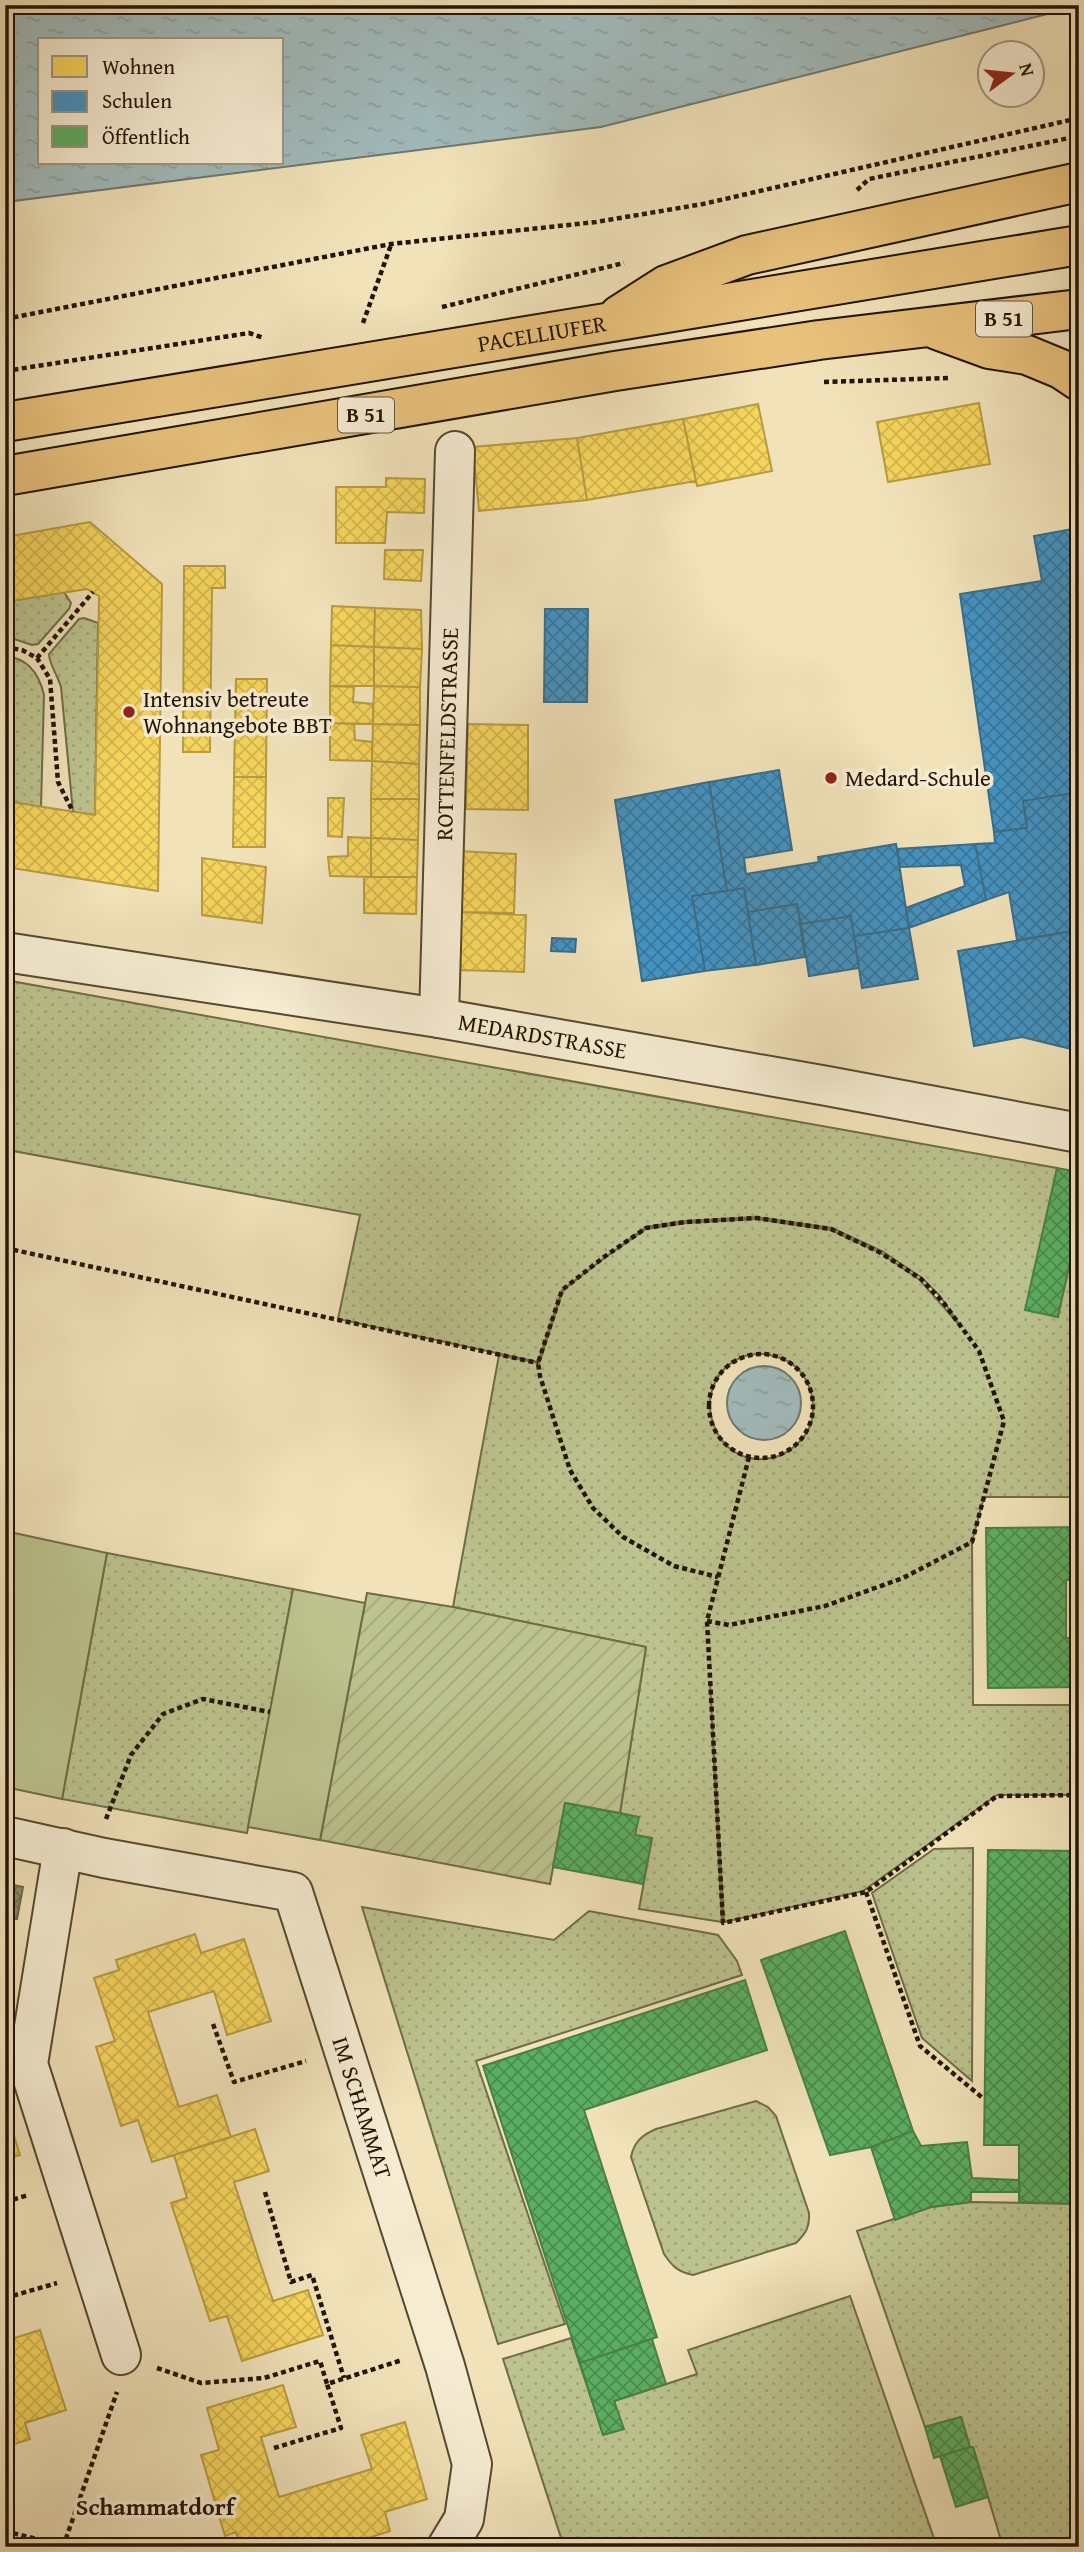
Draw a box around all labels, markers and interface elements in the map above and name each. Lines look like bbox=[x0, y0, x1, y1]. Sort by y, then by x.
legend bbox=[38, 38, 284, 164]
north arrow bbox=[976, 38, 1046, 108]
text: Wohnen bbox=[102, 51, 175, 82]
text: N bbox=[1012, 60, 1043, 80]
text: Schulen bbox=[102, 85, 172, 116]
text: Öffentlich bbox=[102, 121, 190, 152]
road number: B 51 bbox=[976, 302, 1032, 336]
street label: PACELLIUFER bbox=[475, 306, 609, 360]
road number: B 51 bbox=[338, 398, 394, 432]
street label: ROTTENFELDSTRASSE bbox=[427, 627, 466, 841]
place label: Intensiv betreute Wohnangebote BBT bbox=[143, 682, 332, 741]
marker: Intensiv betreute Wohnangebote BBT bbox=[121, 704, 137, 720]
place label: Medard-Schule bbox=[845, 761, 991, 794]
marker: Medard-Schule bbox=[823, 770, 839, 786]
street label: MEDARDSTRASSE bbox=[456, 1005, 629, 1067]
street label: IM SCHAMMAT bbox=[324, 2032, 401, 2183]
district label: Schammatdorf bbox=[76, 2489, 237, 2524]

